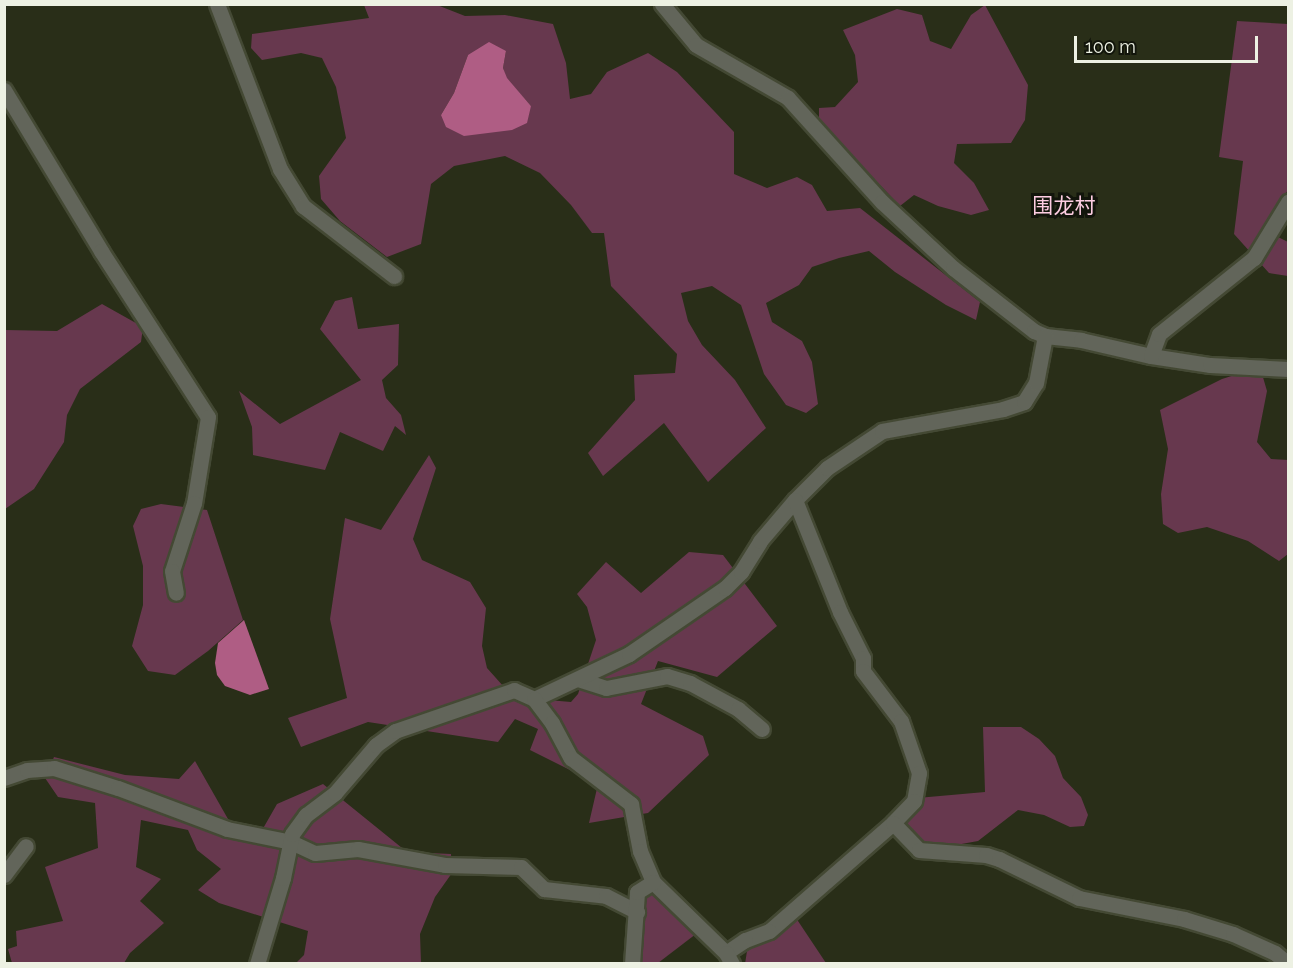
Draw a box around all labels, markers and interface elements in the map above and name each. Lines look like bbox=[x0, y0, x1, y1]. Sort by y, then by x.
scale bar bbox=[1077, 24, 1262, 62]
text: 100 m bbox=[1085, 36, 1136, 57]
district label: 围龙村 bbox=[1033, 193, 1095, 219]

